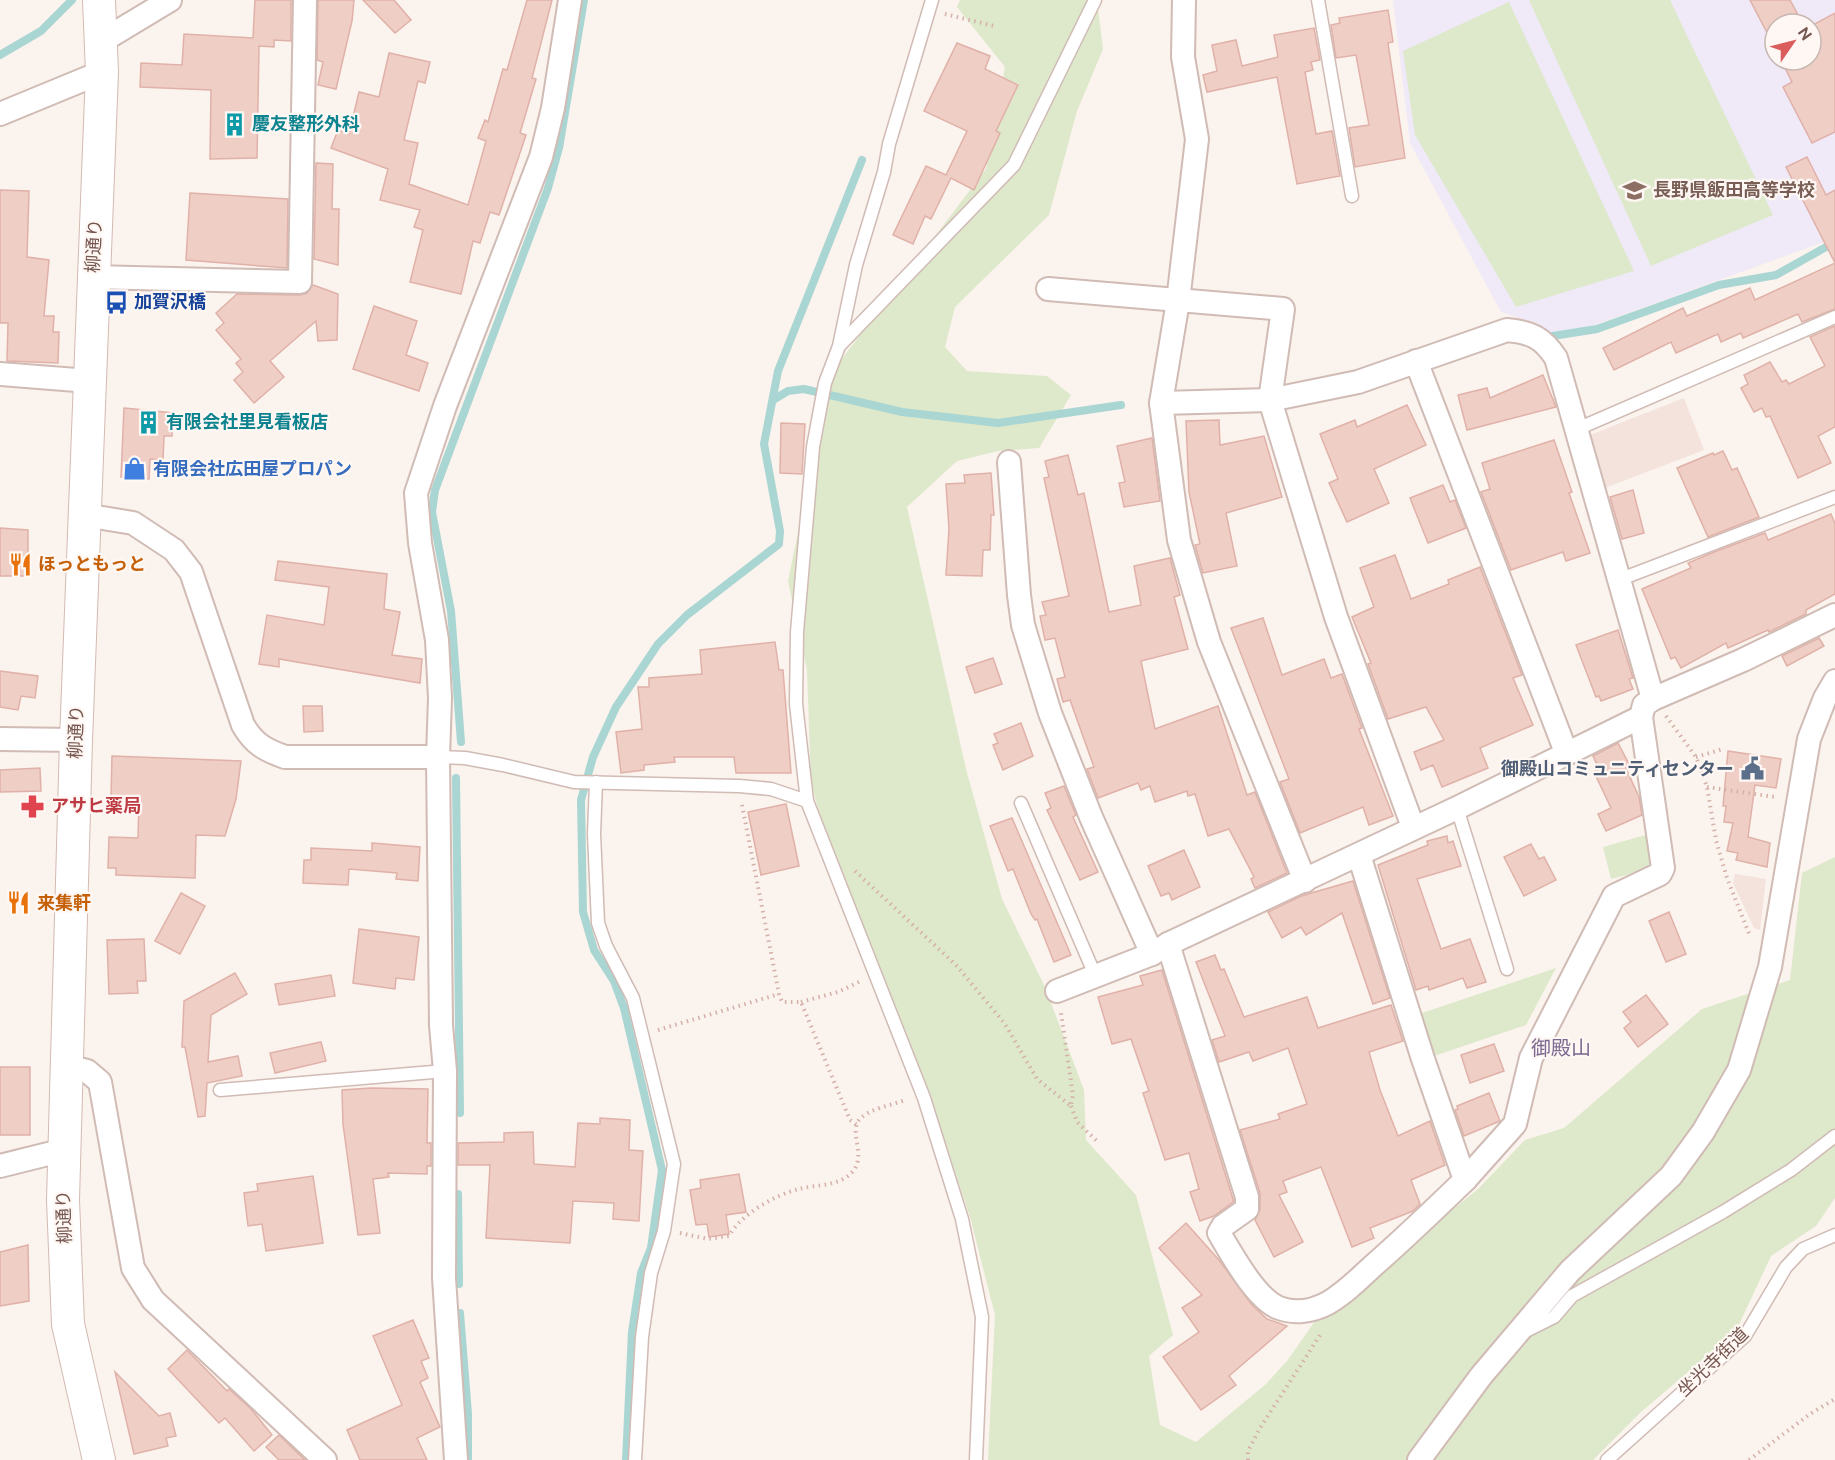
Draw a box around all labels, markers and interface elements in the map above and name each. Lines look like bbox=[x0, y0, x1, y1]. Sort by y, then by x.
north arrow bbox=[1763, 12, 1823, 72]
text: N bbox=[1794, 23, 1816, 43]
building icon: 慶友整形外科 bbox=[221, 111, 247, 137]
place label: 慶友整形外科 bbox=[252, 113, 360, 133]
school or university icon: 長野県飯田高等学校 bbox=[1622, 177, 1648, 203]
place label: 長野県飯田高等学校 bbox=[1653, 179, 1815, 199]
street label: 柳通り bbox=[82, 218, 104, 273]
bus stop icon: 加賀沢橋 bbox=[103, 289, 129, 315]
place label: 加賀沢橋 bbox=[134, 291, 206, 311]
building icon: 有限会社里見看板店 bbox=[135, 409, 161, 435]
place label: 有限会社里見看板店 bbox=[166, 411, 328, 431]
shop icon: 有限会社広田屋プロパン bbox=[122, 456, 148, 482]
place label: 有限会社広田屋プロパン bbox=[153, 458, 352, 478]
restaurant icon: ほっともっと bbox=[7, 551, 33, 577]
place label: ほっともっと bbox=[38, 553, 146, 573]
street label: 柳通り bbox=[64, 705, 86, 759]
public building icon: 御殿山コミュニティセンター bbox=[1739, 756, 1765, 782]
place label: 御殿山コミュニティセンター bbox=[1500, 758, 1734, 778]
pharmacy icon: アサヒ薬局 bbox=[20, 793, 46, 819]
place label: アサヒ薬局 bbox=[51, 795, 141, 815]
restaurant icon: 来集軒 bbox=[6, 890, 32, 916]
place label: 来集軒 bbox=[37, 892, 91, 912]
district label: 御殿山 bbox=[1531, 1036, 1591, 1059]
street label: 柳通り bbox=[52, 1190, 74, 1244]
street label: 坐光寺街道 bbox=[1673, 1323, 1752, 1400]

